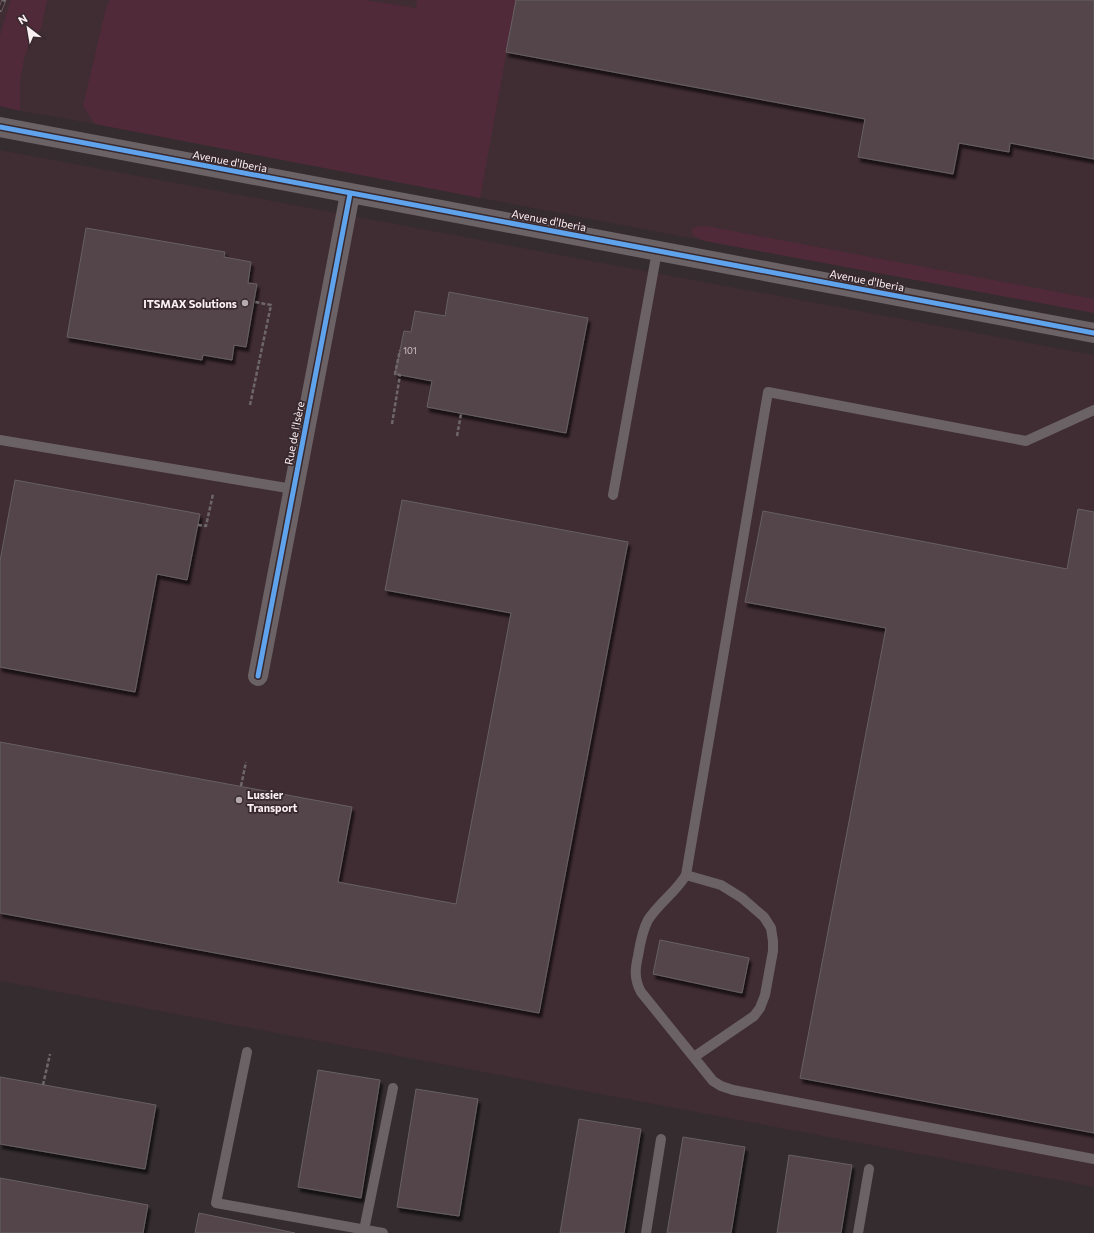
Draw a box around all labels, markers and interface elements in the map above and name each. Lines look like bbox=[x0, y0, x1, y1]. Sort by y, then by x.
north arrow bbox=[8, 8, 48, 48]
text: N bbox=[16, 11, 29, 27]
street label: Avenue d'Iberia bbox=[192, 147, 268, 175]
street label: Avenue d'Iberia bbox=[511, 206, 587, 234]
street label: Avenue d'Iberia bbox=[829, 266, 905, 294]
place label: ITSMAX Solutions bbox=[143, 297, 237, 310]
marker: ITSMAX Solutions bbox=[240, 298, 250, 308]
house number: 101 bbox=[403, 345, 417, 356]
street label: Rue de l'Isère bbox=[281, 400, 307, 466]
place label: Lussier Transport bbox=[247, 788, 298, 814]
marker: Lussier Transport bbox=[234, 795, 244, 805]

